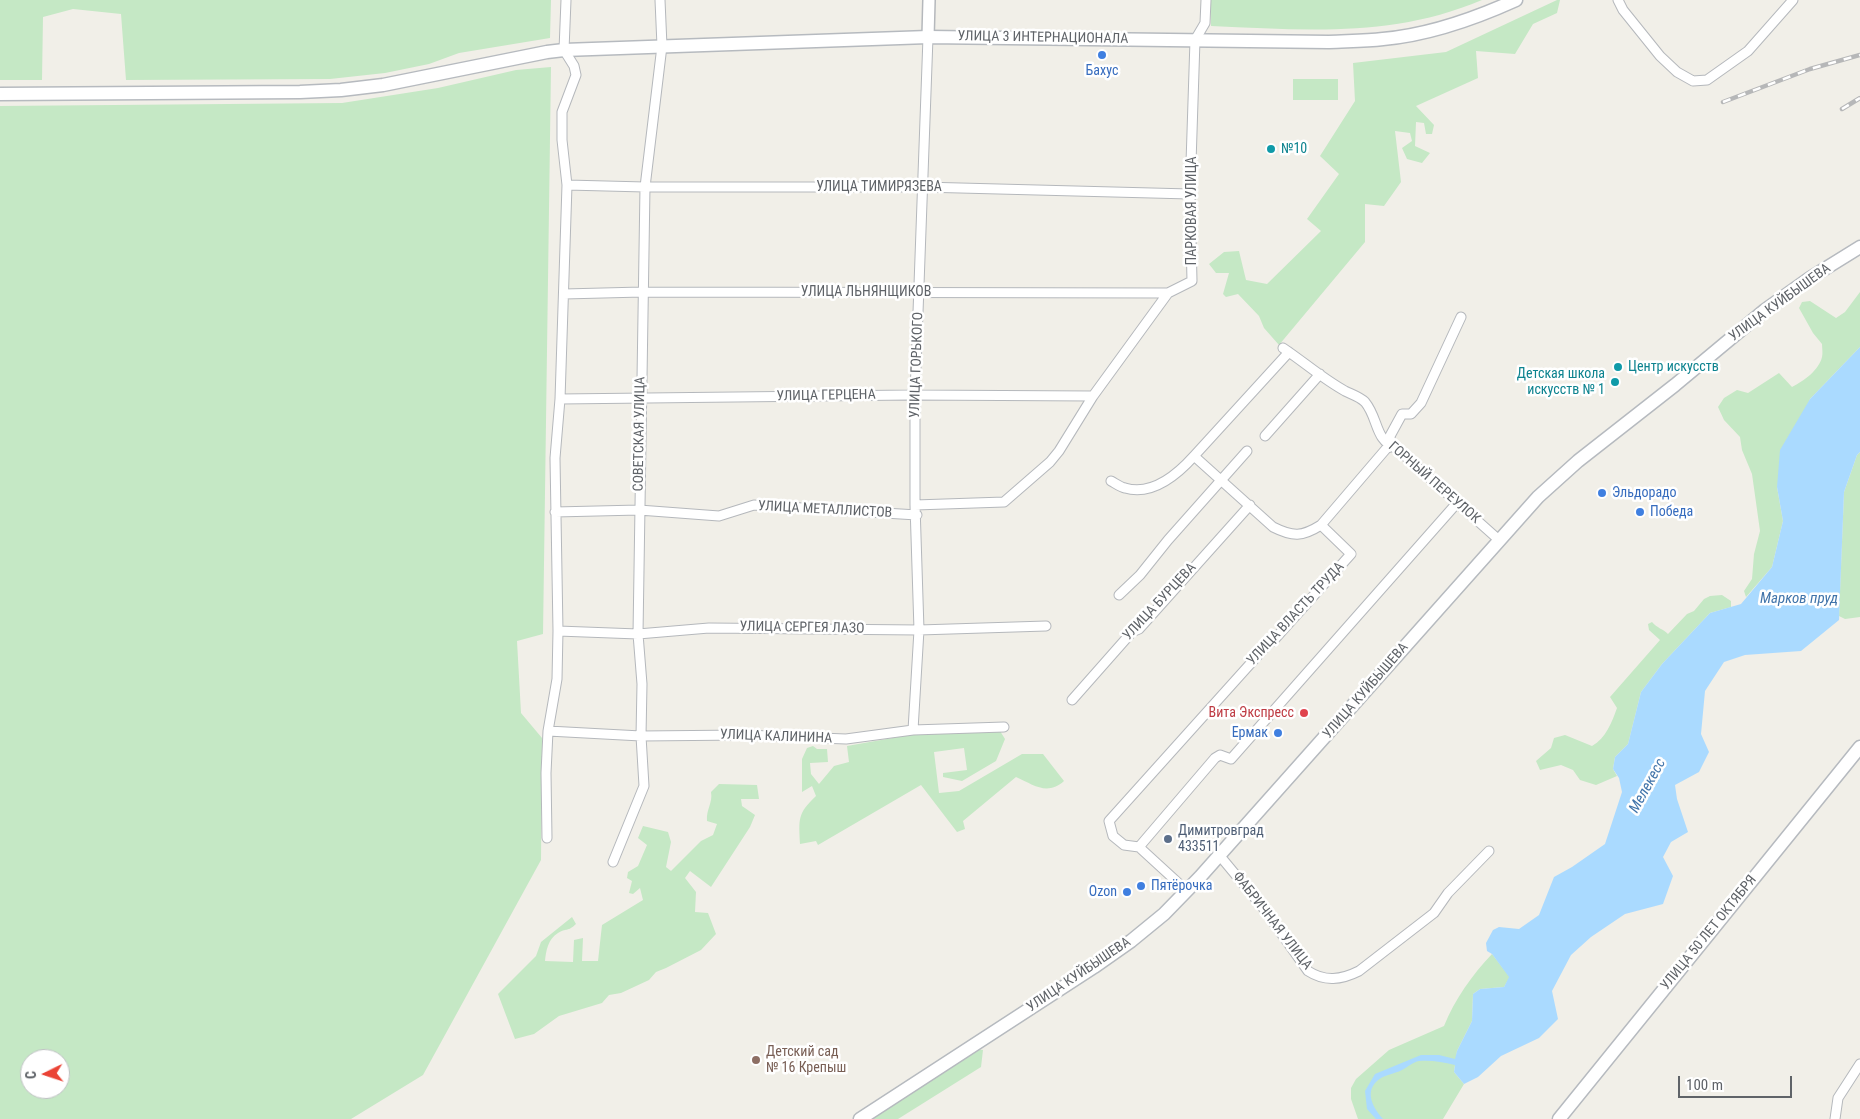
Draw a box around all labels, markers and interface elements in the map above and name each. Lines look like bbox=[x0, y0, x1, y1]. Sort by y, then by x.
street label: УЛИЦА 3 ИНТЕРНАЦИОНАЛА bbox=[957, 28, 1129, 48]
marker: Бахус bbox=[1096, 49, 1108, 61]
place label: Бахус bbox=[1086, 63, 1118, 79]
place label: №10 bbox=[1281, 141, 1307, 157]
marker: №10 bbox=[1265, 143, 1277, 155]
street label: ПАРКОВАЯ УЛИЦА bbox=[1184, 156, 1200, 266]
street label: УЛИЦА ТИМИРЯЗЕВА bbox=[816, 179, 942, 195]
street label: УЛИЦА КУЙБЫШЕВА bbox=[1726, 260, 1834, 346]
street label: УЛИЦА ЛЬНЯНЩИКОВ bbox=[801, 284, 931, 300]
street label: УЛИЦА ГОРЬКОГО bbox=[907, 312, 927, 418]
place label: Центр искусств bbox=[1628, 359, 1719, 375]
marker: Центр искусств bbox=[1612, 361, 1624, 373]
place label: Детская школа искусств № 1 bbox=[1517, 366, 1605, 398]
street label: СОВЕТСКАЯ УЛИЦА bbox=[631, 376, 649, 492]
marker: Детская школа искусств № 1 bbox=[1609, 376, 1621, 388]
street label: УЛИЦА ГЕРЦЕНА bbox=[776, 387, 876, 405]
street label: ГОРНЫЙ ПЕРЕУЛОК bbox=[1385, 439, 1483, 527]
place label: Эльдорадо bbox=[1612, 485, 1677, 501]
marker: Эльдорадо bbox=[1596, 487, 1608, 499]
street label: УЛИЦА МЕТАЛЛИСТОВ bbox=[757, 498, 893, 522]
place label: Победа bbox=[1650, 504, 1693, 520]
marker: Победа bbox=[1634, 506, 1646, 518]
street label: УЛИЦА ВЛАСТЬ ТРУДА bbox=[1244, 559, 1348, 669]
street label: УЛИЦА БУРЦЕВА bbox=[1120, 560, 1200, 644]
water label: Марков пруд bbox=[1760, 590, 1838, 608]
street label: УЛИЦА СЕРГЕЯ ЛАЗО bbox=[739, 619, 865, 637]
street label: УЛИЦА КУЙБЫШЕВА bbox=[1320, 640, 1412, 742]
place label: Вита Экспресс bbox=[1209, 705, 1294, 721]
marker: Вита Экспресс bbox=[1298, 707, 1310, 719]
place label: Ермак bbox=[1232, 725, 1268, 741]
street label: УЛИЦА КАЛИНИНА bbox=[719, 727, 833, 747]
marker: Ермак bbox=[1272, 727, 1284, 739]
water label: Мелекесс bbox=[1626, 756, 1670, 816]
place label: Димитровград 433511 bbox=[1178, 823, 1264, 856]
marker: Димитровград 433511 bbox=[1162, 833, 1174, 845]
street label: ФАБРИЧНАЯ УЛИЦА bbox=[1229, 869, 1315, 973]
street label: УЛИЦА 50 ЛЕТ ОКТЯБРЯ bbox=[1657, 872, 1761, 994]
place label: Пятёрочка bbox=[1151, 878, 1212, 894]
marker: Пятёрочка bbox=[1135, 880, 1147, 892]
place label: Ozon bbox=[1089, 884, 1117, 900]
marker: Ozon bbox=[1121, 886, 1133, 898]
street label: УЛИЦА КУЙБЫШЕВА bbox=[1024, 934, 1134, 1016]
place label: Детский сад № 16 Крепыш bbox=[766, 1044, 846, 1076]
north arrow bbox=[20, 1049, 70, 1099]
marker: Детский сад № 16 Крепыш bbox=[750, 1054, 762, 1066]
scale bar bbox=[1680, 1066, 1794, 1098]
text: С bbox=[23, 1070, 39, 1080]
text: 100 m bbox=[1686, 1076, 1723, 1094]

